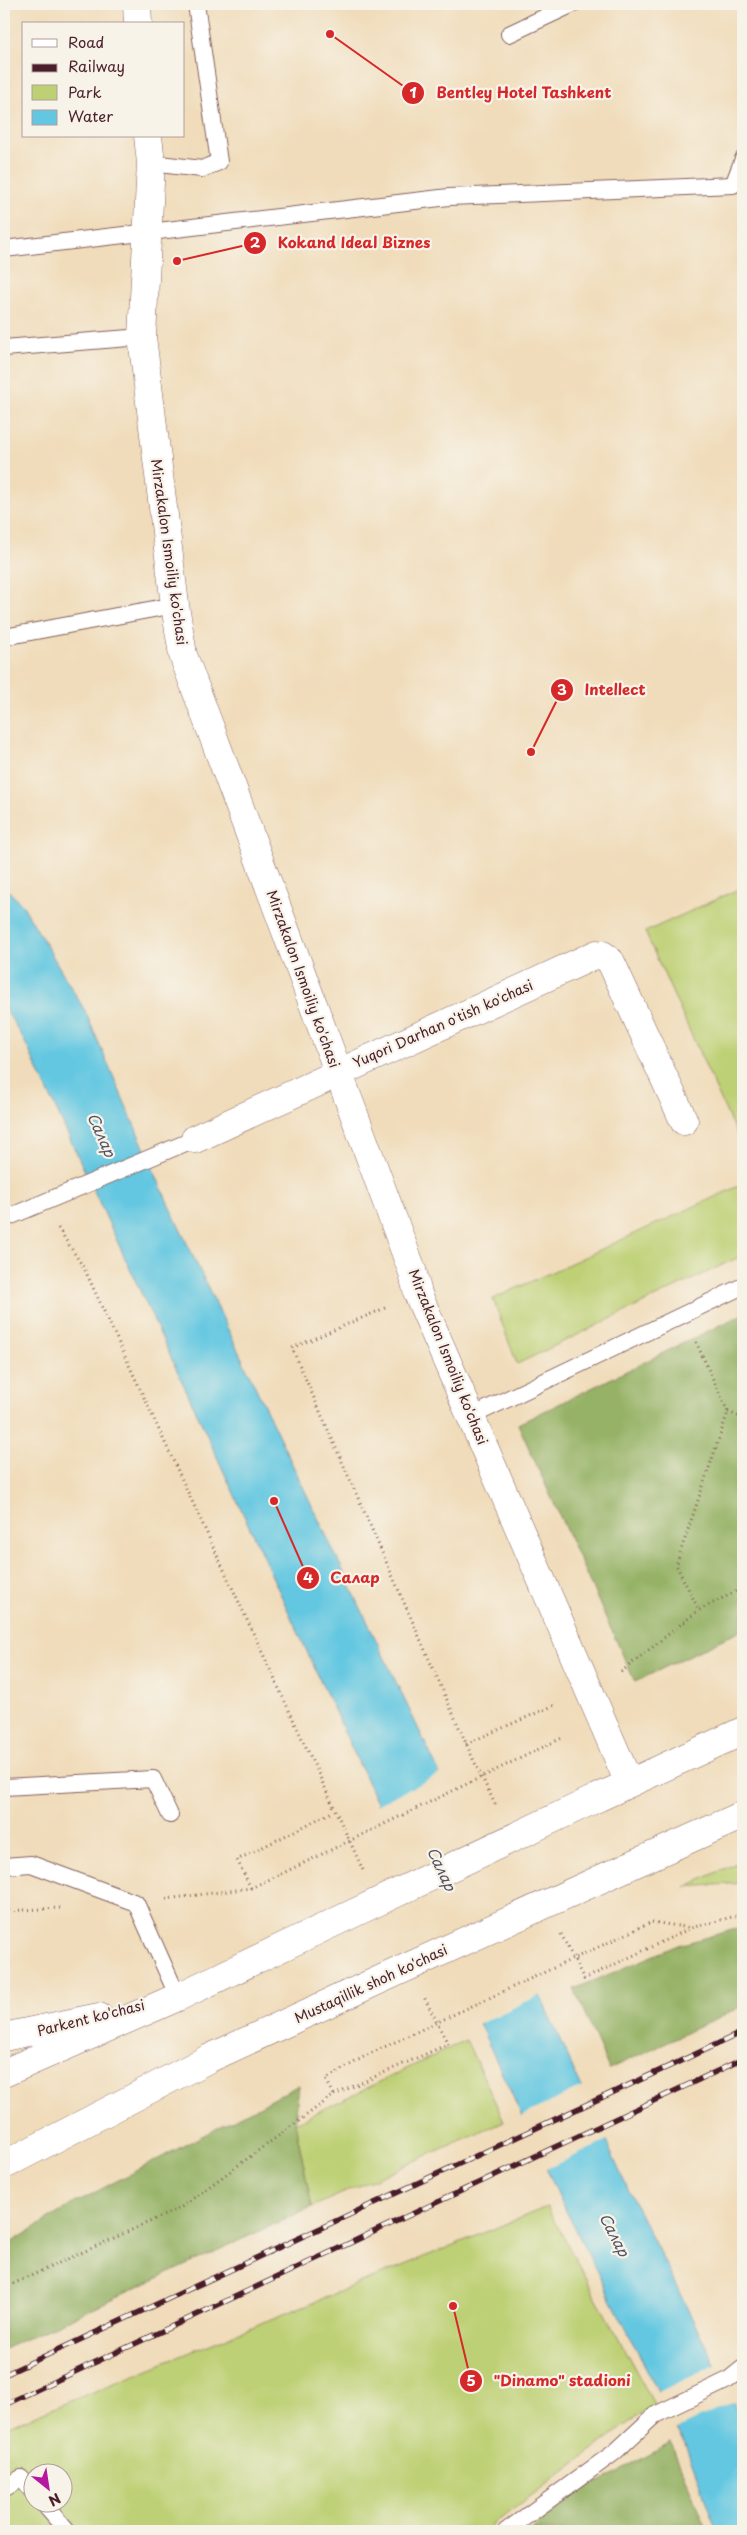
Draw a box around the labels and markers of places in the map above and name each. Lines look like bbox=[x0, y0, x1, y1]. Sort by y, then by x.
callout: Bentley Hotel Tashkent bbox=[401, 78, 623, 108]
callout: Kokand Ideal Biznes bbox=[243, 228, 441, 258]
callout: Intellect bbox=[549, 675, 655, 705]
callout: Салар bbox=[295, 1563, 390, 1593]
callout: "Dinamo" stadioni bbox=[459, 2366, 641, 2396]

